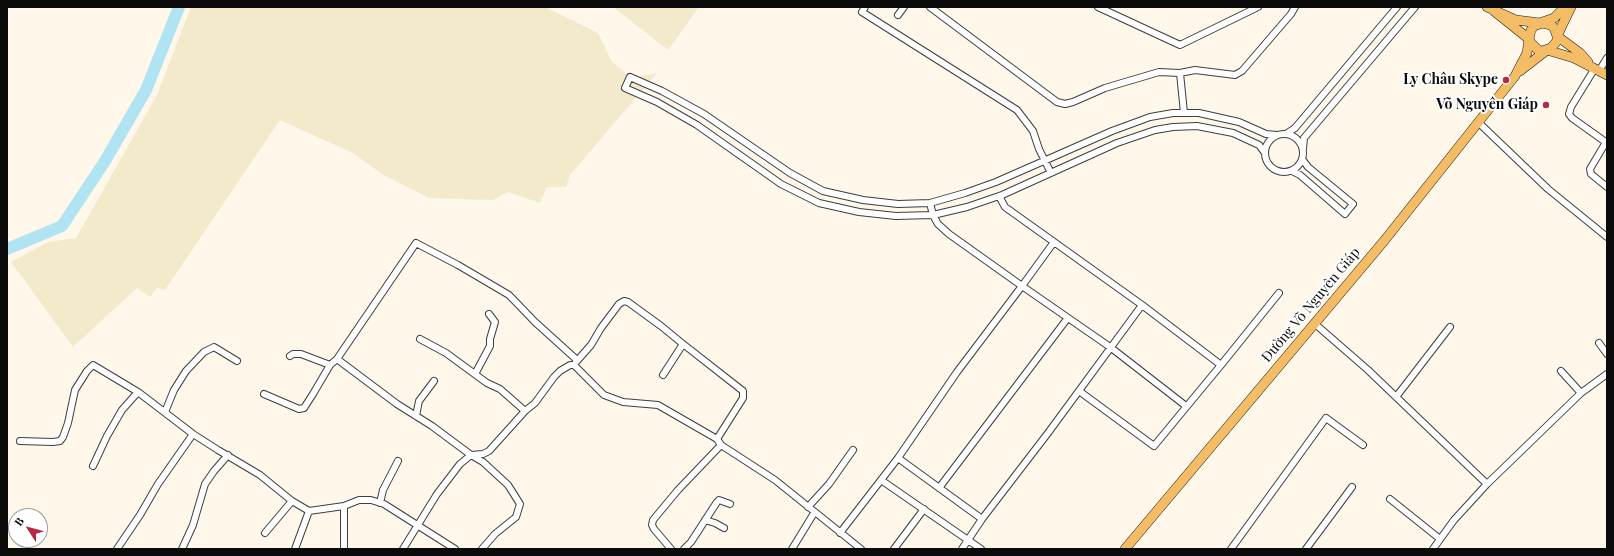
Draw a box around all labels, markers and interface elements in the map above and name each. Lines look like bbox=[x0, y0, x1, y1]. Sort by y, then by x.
place label: Ly Châu Skype bbox=[1403, 72, 1498, 88]
marker: Ly Châu Skype bbox=[1501, 75, 1511, 85]
place label: Võ Nguyên Giáp bbox=[1436, 97, 1538, 113]
marker: Võ Nguyên Giáp bbox=[1541, 100, 1551, 110]
street label: Đường Võ Nguyên Giáp bbox=[1258, 244, 1364, 366]
north arrow bbox=[8, 508, 48, 548]
text: B bbox=[10, 514, 27, 529]

